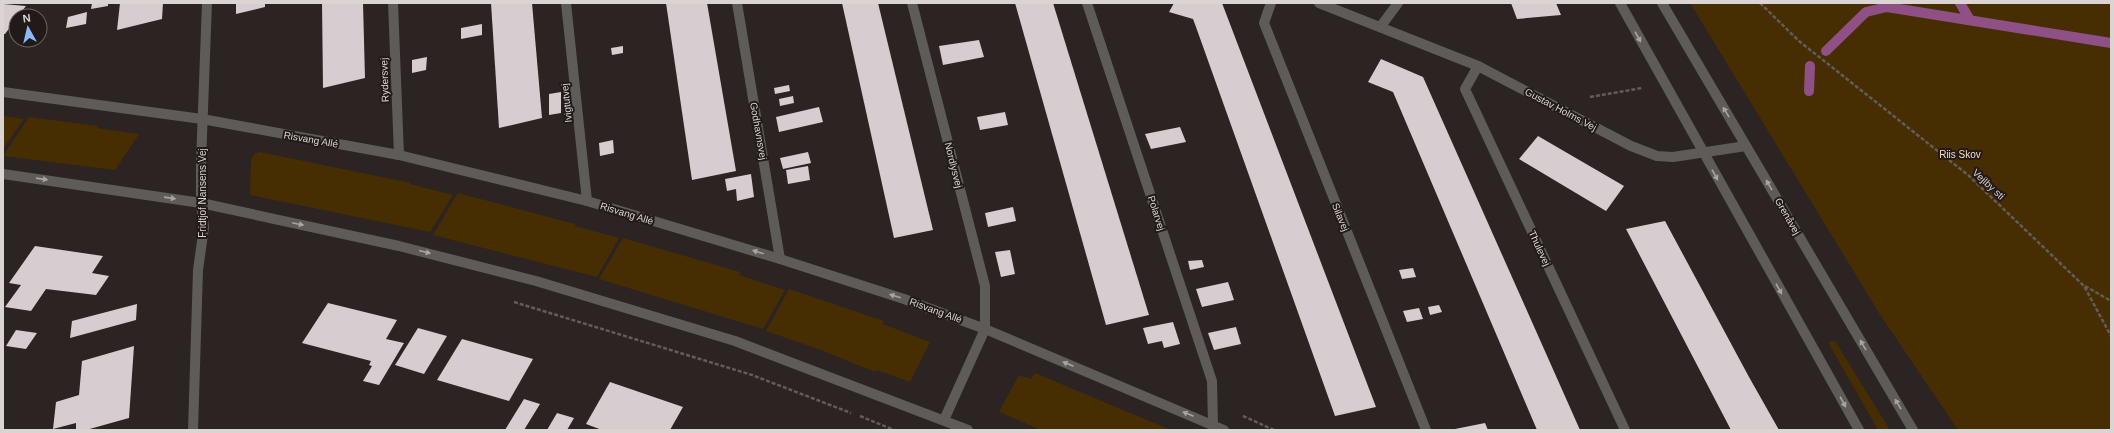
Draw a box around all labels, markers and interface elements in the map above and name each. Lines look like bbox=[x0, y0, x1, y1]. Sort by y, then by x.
north arrow bbox=[8, 8, 48, 48]
text: N bbox=[22, 12, 31, 25]
one-way arrow bbox=[1635, 32, 1642, 43]
street label: Rydersvej bbox=[378, 58, 391, 102]
street label: Ivigtutvej bbox=[559, 83, 574, 123]
street label: Gustav Holms Vej bbox=[1523, 86, 1598, 133]
street label: Godhavnsvej bbox=[748, 101, 769, 161]
one-way arrow bbox=[1722, 107, 1730, 117]
street label: Risvang Allé bbox=[283, 129, 339, 150]
street label: Nordlysvej bbox=[943, 141, 964, 189]
street label: Fridtjof Nansens Vej bbox=[197, 148, 208, 238]
park label: Riis Skov bbox=[1939, 149, 1981, 160]
street label: Vejlby sti bbox=[1970, 167, 2007, 202]
one-way arrow bbox=[1712, 169, 1719, 181]
one-way arrow bbox=[36, 177, 48, 183]
one-way arrow bbox=[1765, 179, 1772, 190]
street label: Polarvej bbox=[1146, 194, 1167, 232]
one-way arrow bbox=[164, 195, 176, 201]
street label: Grenåvej bbox=[1773, 196, 1802, 237]
street label: Risvang Allé bbox=[599, 200, 655, 227]
street label: Silavej bbox=[1330, 201, 1351, 233]
one-way arrow bbox=[291, 221, 304, 227]
street label: Thulevej bbox=[1527, 229, 1553, 268]
one-way arrow bbox=[419, 249, 431, 255]
one-way arrow bbox=[752, 249, 764, 255]
one-way arrow bbox=[1776, 283, 1783, 294]
one-way arrow bbox=[889, 293, 901, 299]
street label: Risvang Allé bbox=[908, 296, 964, 325]
one-way arrow bbox=[1860, 339, 1867, 351]
one-way arrow bbox=[1062, 360, 1074, 366]
one-way arrow bbox=[1840, 396, 1847, 408]
one-way arrow bbox=[1894, 399, 1902, 409]
one-way arrow bbox=[1181, 411, 1193, 417]

